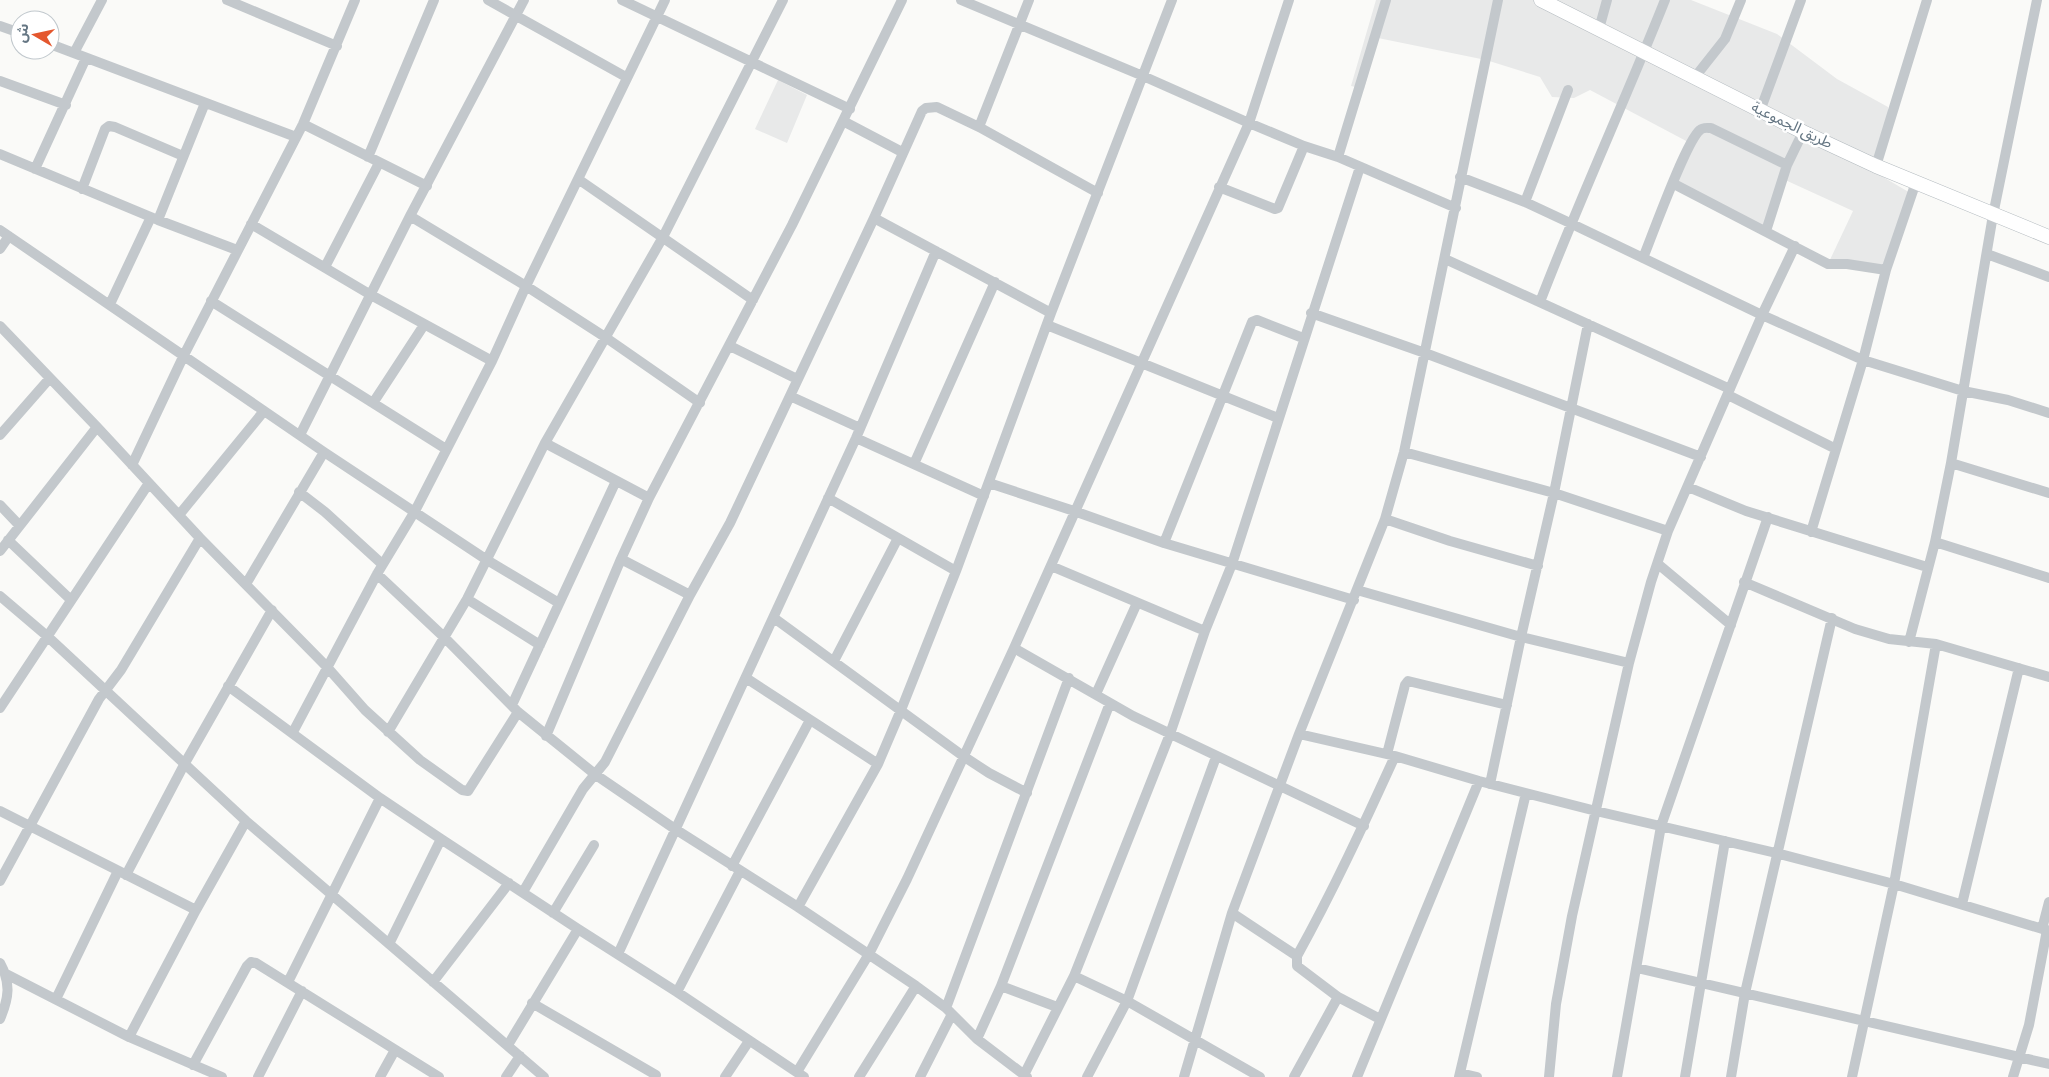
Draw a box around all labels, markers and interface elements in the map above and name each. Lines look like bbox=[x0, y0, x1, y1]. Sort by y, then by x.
north arrow bbox=[10, 10, 60, 60]
text: ش bbox=[13, 22, 33, 44]
street label: طريق الجموعية bbox=[1748, 98, 1835, 153]

